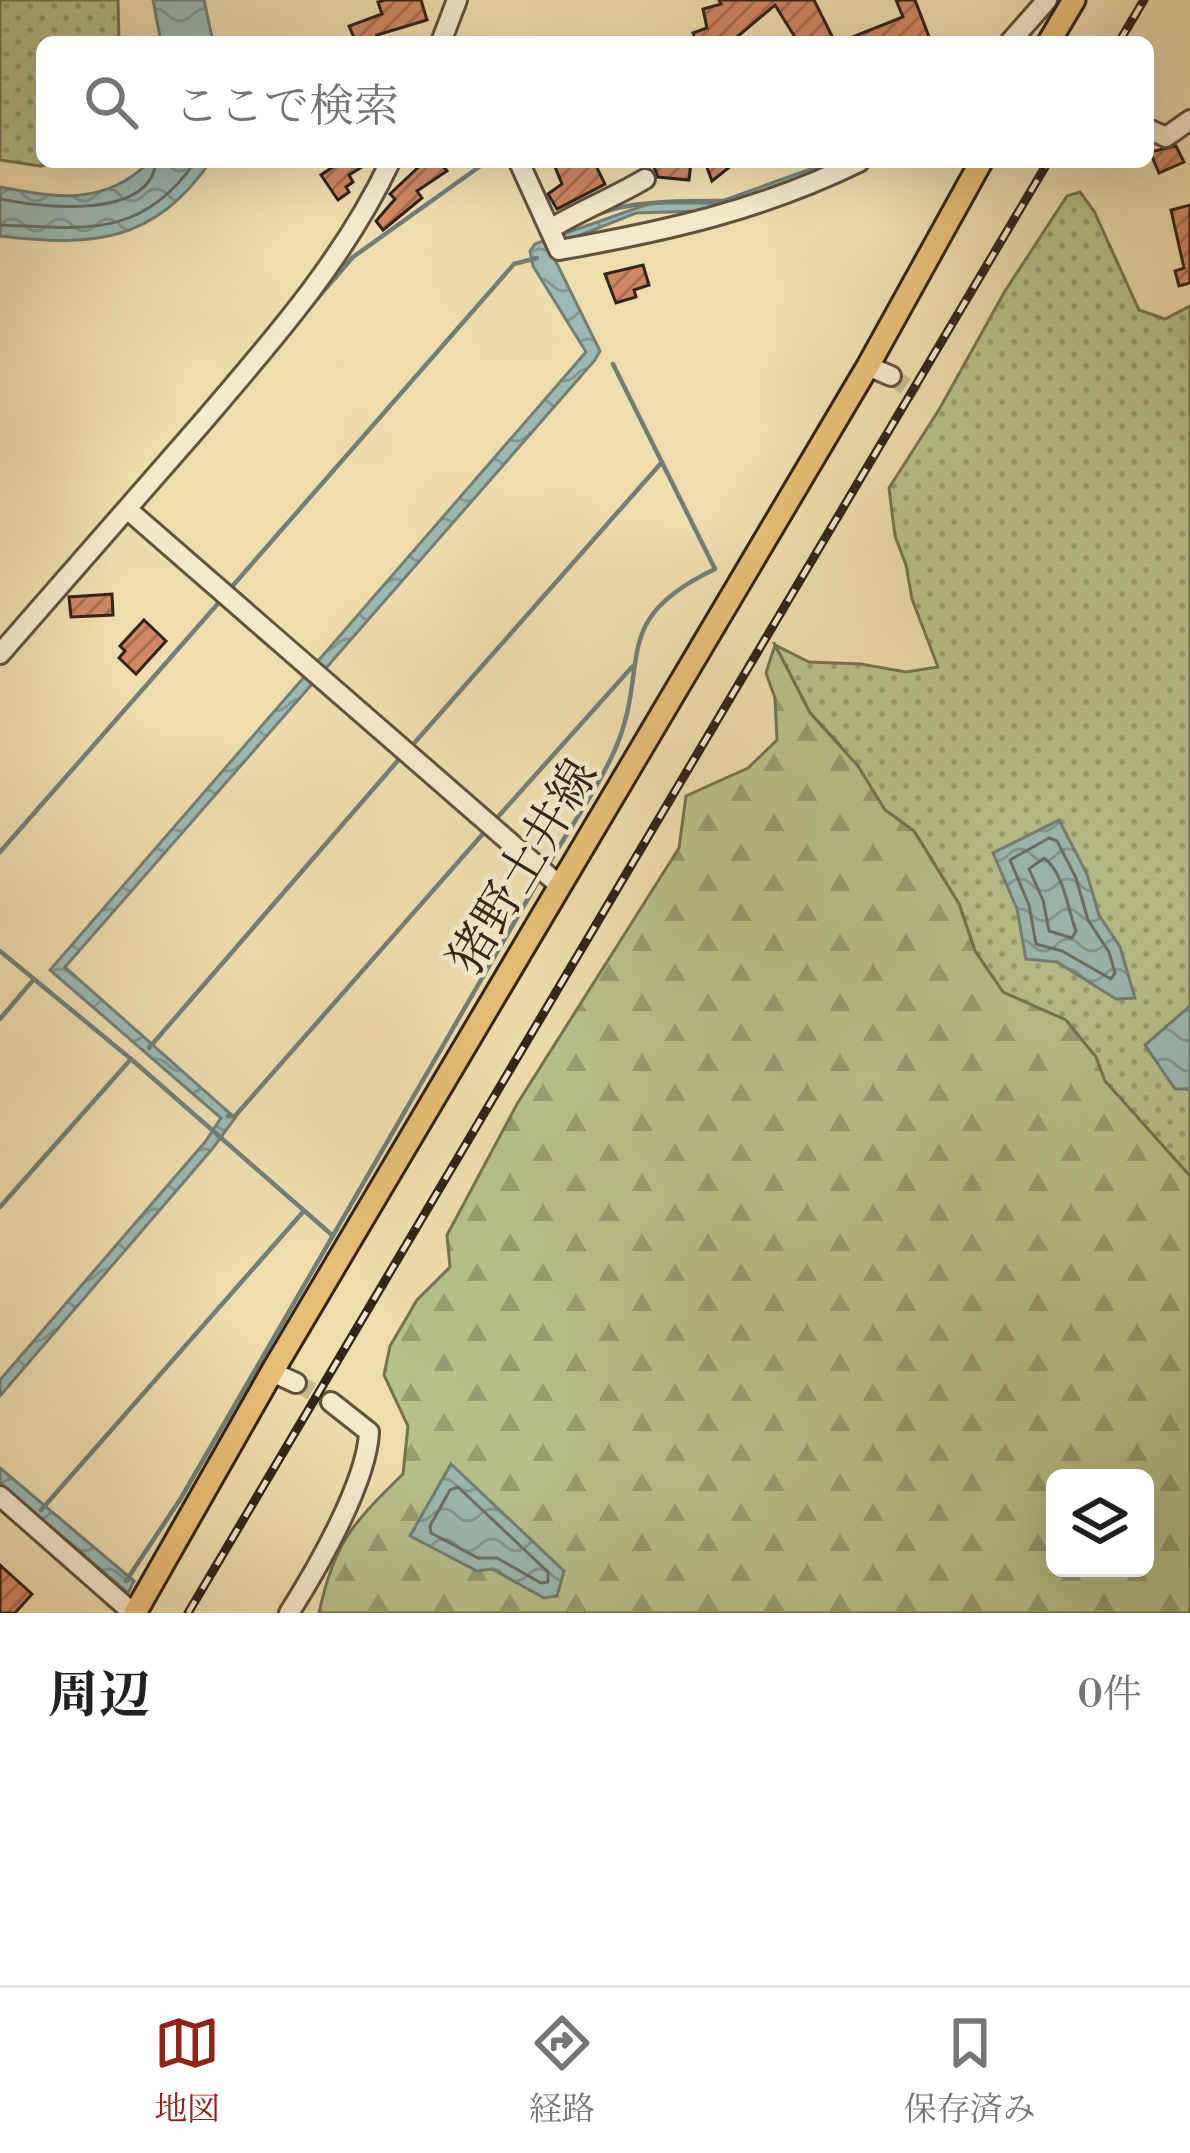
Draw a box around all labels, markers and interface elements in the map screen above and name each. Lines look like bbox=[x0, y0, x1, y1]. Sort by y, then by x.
search box bbox=[36, 36, 1154, 168]
icon: search bbox=[78, 69, 144, 135]
text: ここで検索 bbox=[174, 79, 399, 136]
street label: 猪野土井線 bbox=[437, 749, 612, 986]
map controls bbox=[1046, 1469, 1154, 1577]
button: layers bbox=[1046, 1469, 1154, 1577]
text: 周辺 bbox=[48, 1665, 150, 1729]
text: 0件 bbox=[1077, 1671, 1142, 1720]
tab: 地図 bbox=[154, 2010, 220, 2131]
tab: 経路 bbox=[529, 2010, 595, 2131]
tab: 保存済み bbox=[904, 2010, 1036, 2131]

